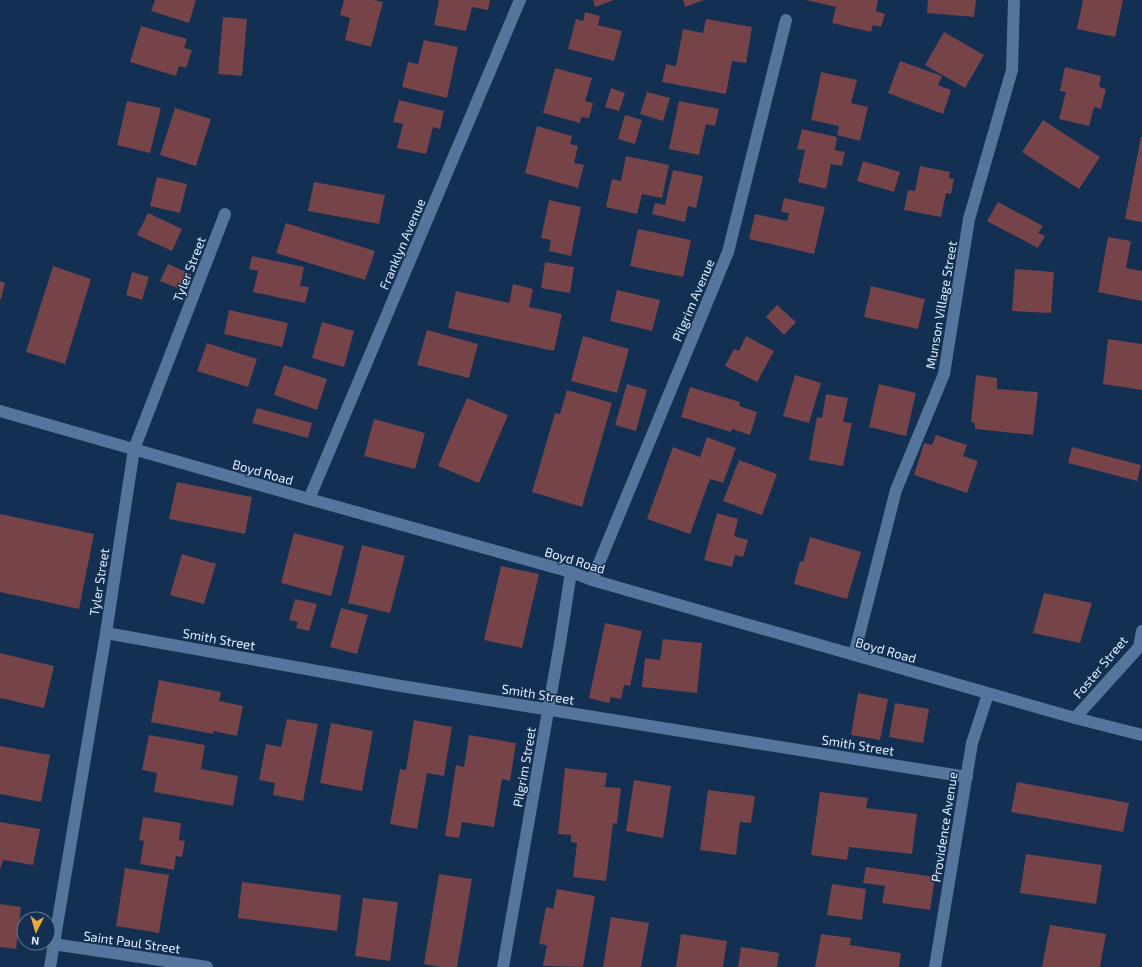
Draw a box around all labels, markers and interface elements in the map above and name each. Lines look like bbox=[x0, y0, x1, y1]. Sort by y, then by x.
street label: Franklyn Avenue bbox=[376, 196, 428, 292]
street label: Tyler Street bbox=[169, 234, 209, 304]
street label: Munson Village Street bbox=[922, 240, 960, 370]
street label: Pilgrim Avenue bbox=[668, 256, 718, 344]
street label: Boyd Road bbox=[231, 456, 295, 488]
street label: Boyd Road bbox=[543, 543, 607, 577]
street label: Tyler Street bbox=[86, 547, 112, 617]
street label: Smith Street bbox=[181, 625, 257, 653]
street label: Foster Street bbox=[1069, 632, 1131, 702]
street label: Boyd Road bbox=[854, 634, 918, 666]
street label: Smith Street bbox=[500, 680, 576, 708]
street label: Pilgrim Street bbox=[509, 726, 539, 808]
street label: Smith Street bbox=[820, 731, 896, 759]
street label: Providence Avenue bbox=[927, 771, 961, 883]
north arrow bbox=[16, 911, 56, 951]
street label: Saint Paul Street bbox=[82, 927, 182, 957]
text: N bbox=[31, 935, 40, 948]

